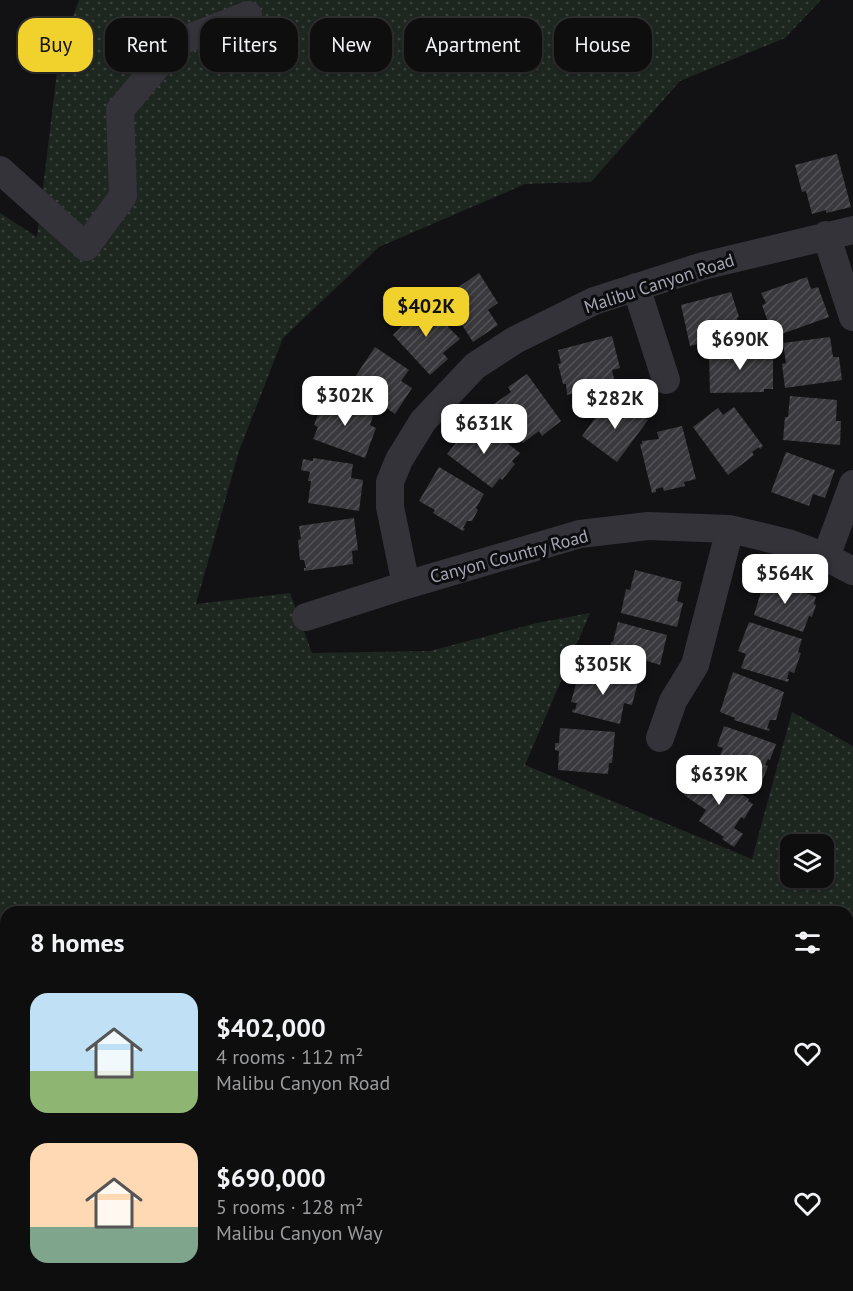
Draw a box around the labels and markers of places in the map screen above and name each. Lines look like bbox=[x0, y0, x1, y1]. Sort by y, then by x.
pin: $402K bbox=[384, 287, 468, 338]
pin: $690K bbox=[698, 320, 782, 371]
pin: $302K bbox=[303, 376, 387, 427]
pin: $282K bbox=[573, 379, 657, 430]
pin: $631K bbox=[442, 404, 526, 455]
pin: $564K bbox=[743, 554, 827, 605]
pin: $305K bbox=[561, 645, 645, 696]
pin: $639K bbox=[677, 755, 761, 806]

